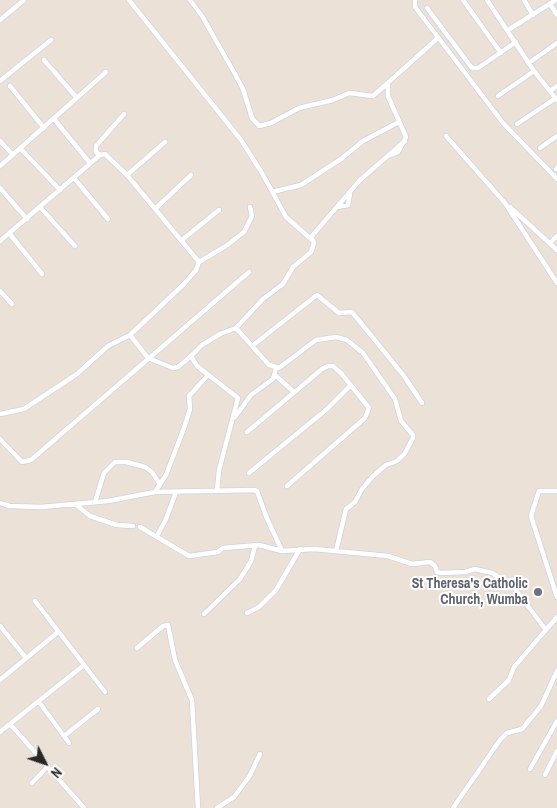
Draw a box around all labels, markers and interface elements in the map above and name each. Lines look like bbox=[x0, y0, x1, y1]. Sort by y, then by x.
place label: St Theresa's Catholic Church, Wumba bbox=[412, 576, 528, 608]
marker: St Theresa's Catholic Church, Wumba bbox=[532, 586, 544, 598]
north arrow bbox=[20, 738, 70, 788]
text: N bbox=[47, 764, 66, 782]

